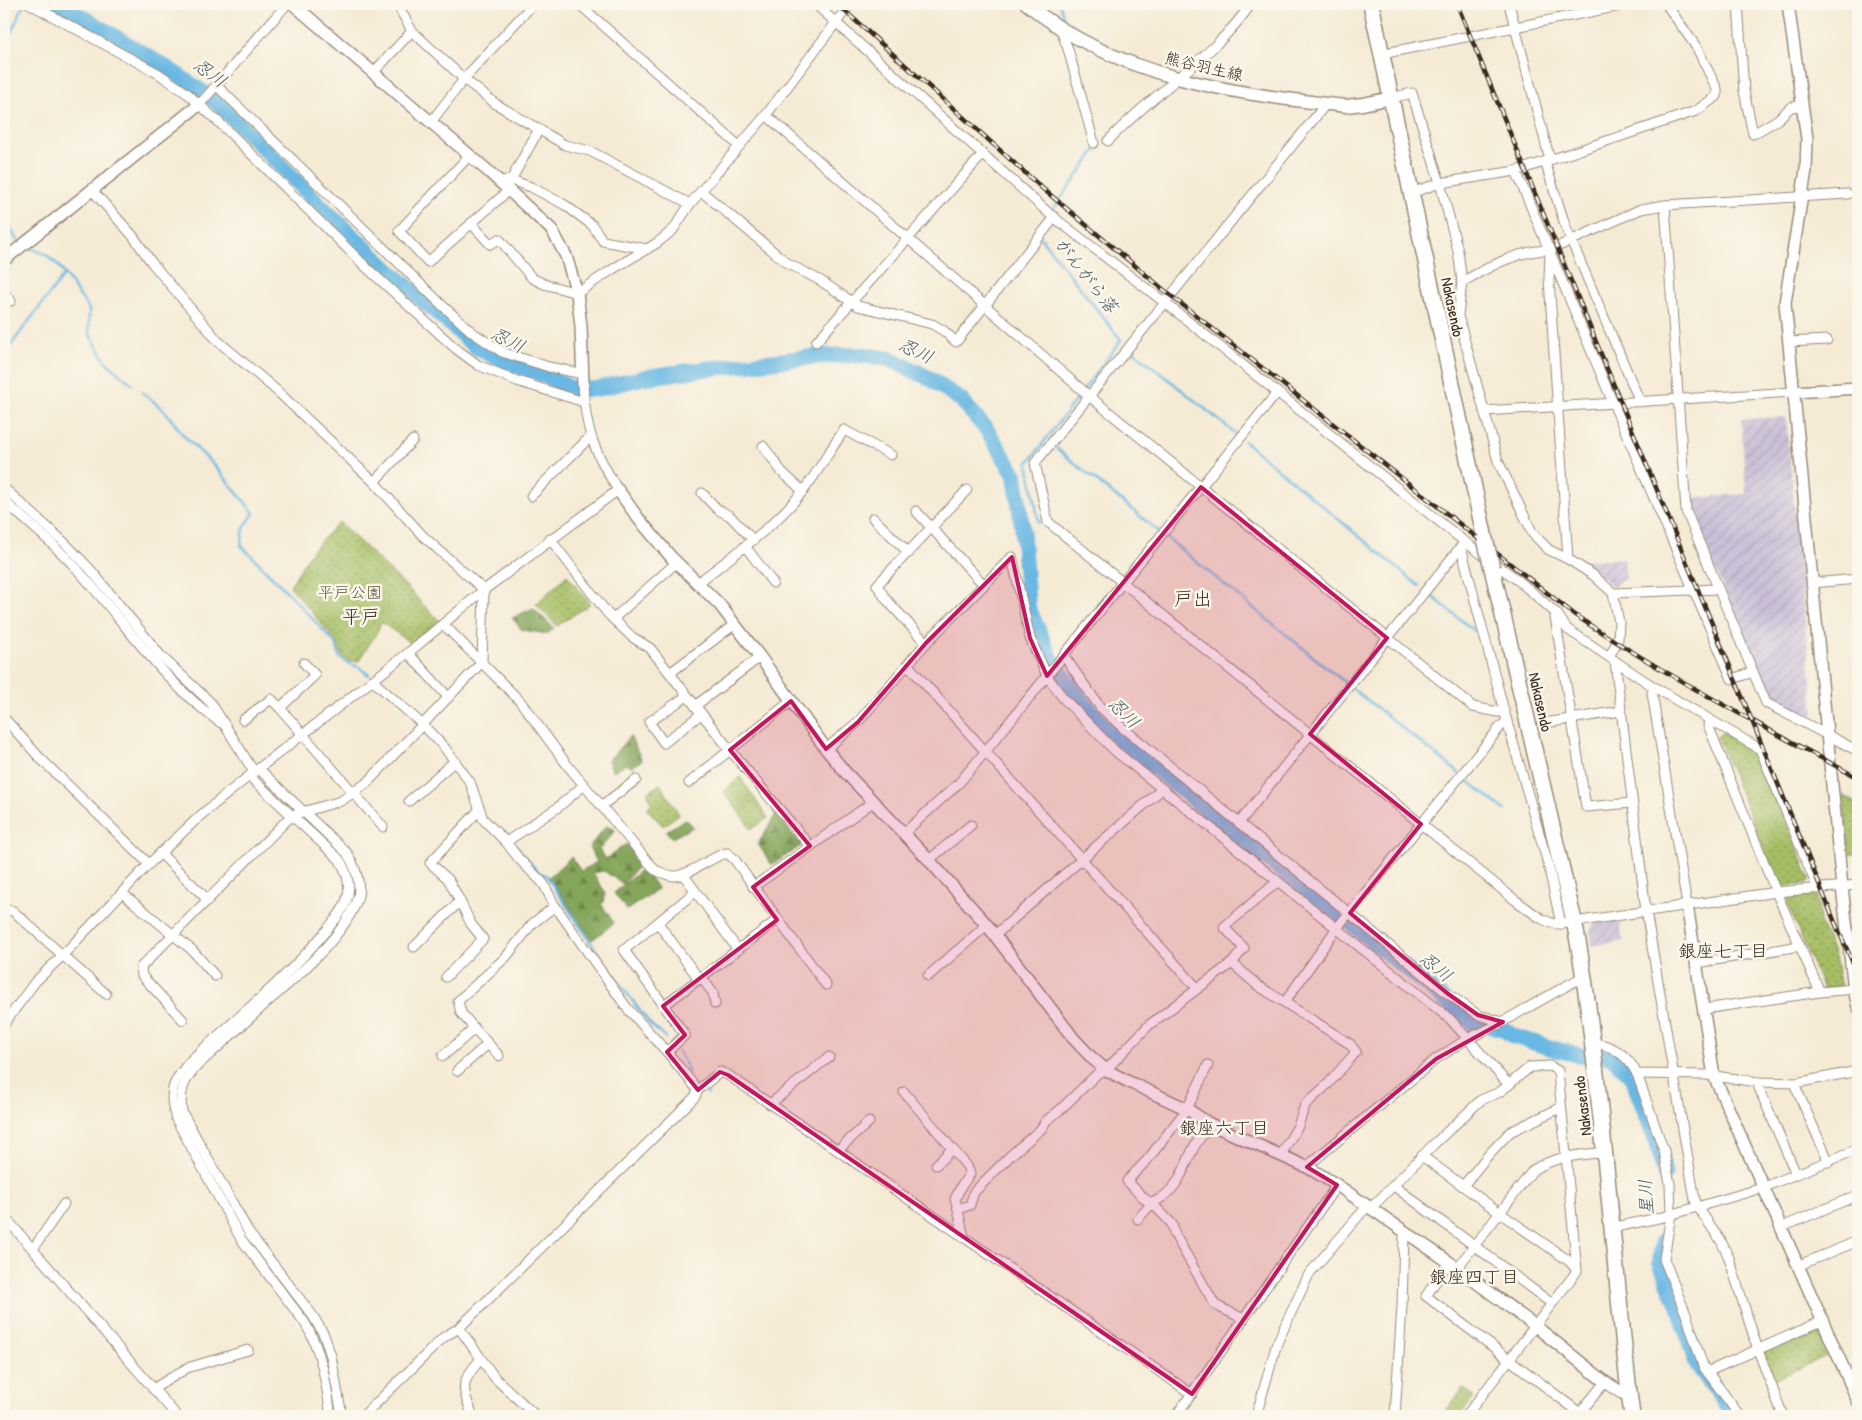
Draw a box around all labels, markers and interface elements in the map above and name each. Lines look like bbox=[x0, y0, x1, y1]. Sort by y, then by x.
street label: 熊谷羽生線 bbox=[1163, 46, 1245, 86]
water label: 忍川 bbox=[188, 52, 232, 93]
water label: がんがら落 bbox=[1049, 232, 1125, 319]
street label: Nakasendo bbox=[1436, 275, 1470, 339]
water label: 忍川 bbox=[487, 320, 530, 359]
water label: 忍川 bbox=[895, 332, 938, 369]
park label: 平戸公園 bbox=[318, 581, 382, 603]
district label: 戸出 bbox=[1174, 585, 1212, 611]
district label: 平戸 bbox=[342, 603, 380, 629]
street label: Nakasendo bbox=[1524, 670, 1559, 734]
water label: 忍川 bbox=[1103, 691, 1146, 734]
district label: 銀座七丁目 bbox=[1678, 938, 1768, 963]
water label: 忍川 bbox=[1414, 946, 1458, 988]
street label: Nakasendo bbox=[1567, 1074, 1597, 1137]
district label: 銀座六丁目 bbox=[1179, 1115, 1269, 1140]
water label: 星川 bbox=[1632, 1178, 1659, 1216]
district label: 銀座四丁目 bbox=[1429, 1264, 1519, 1289]

